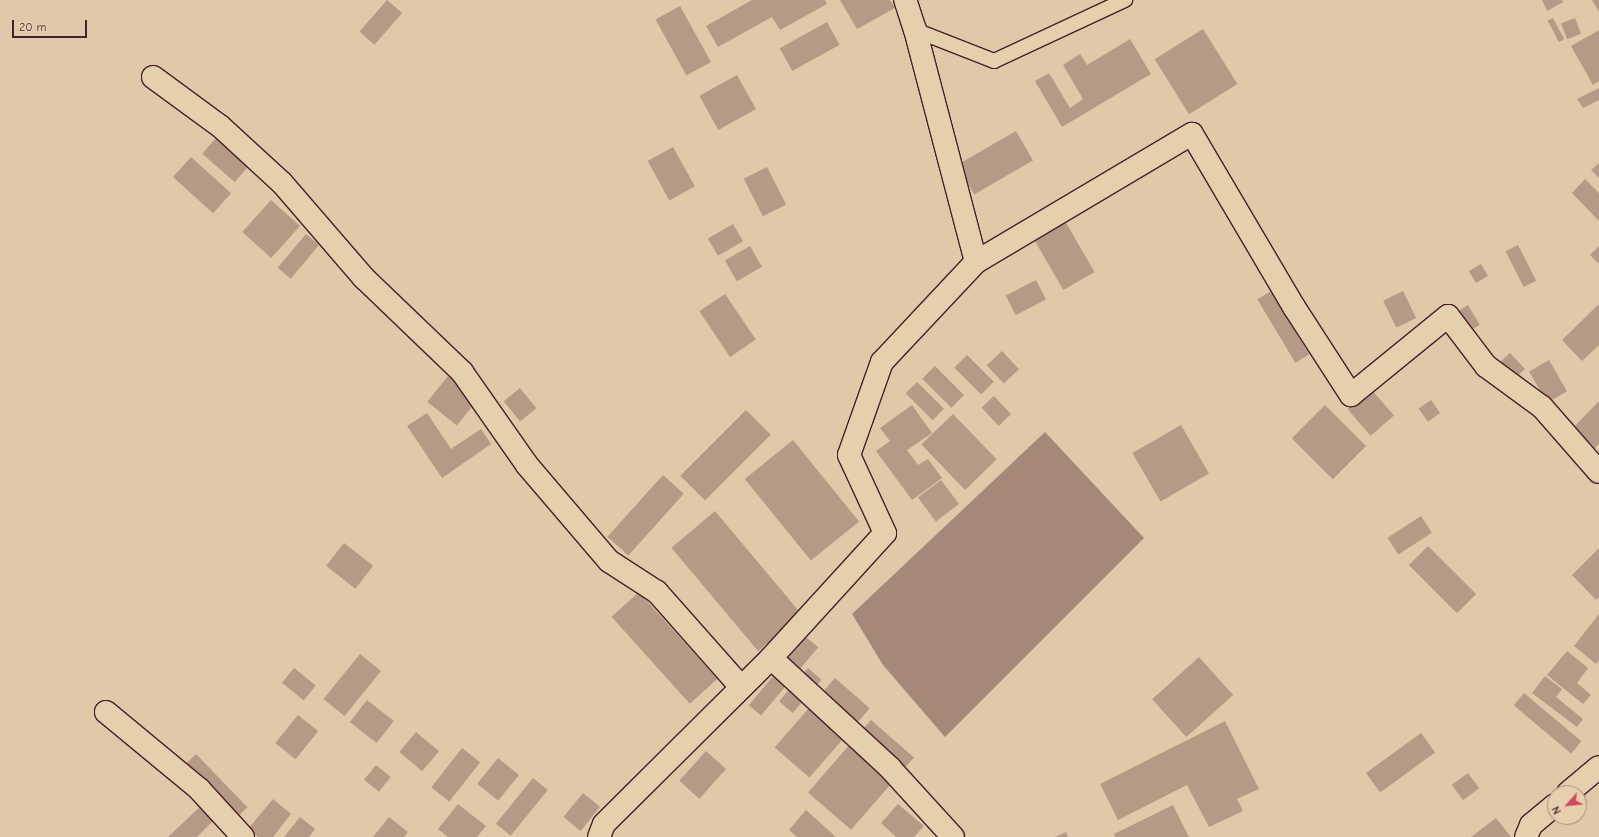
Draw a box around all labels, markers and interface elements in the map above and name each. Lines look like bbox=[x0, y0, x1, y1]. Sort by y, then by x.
scale bar bbox=[14, 12, 89, 38]
text: 20 m bbox=[19, 20, 47, 34]
north arrow bbox=[1547, 785, 1587, 825]
text: N bbox=[1549, 804, 1564, 816]

